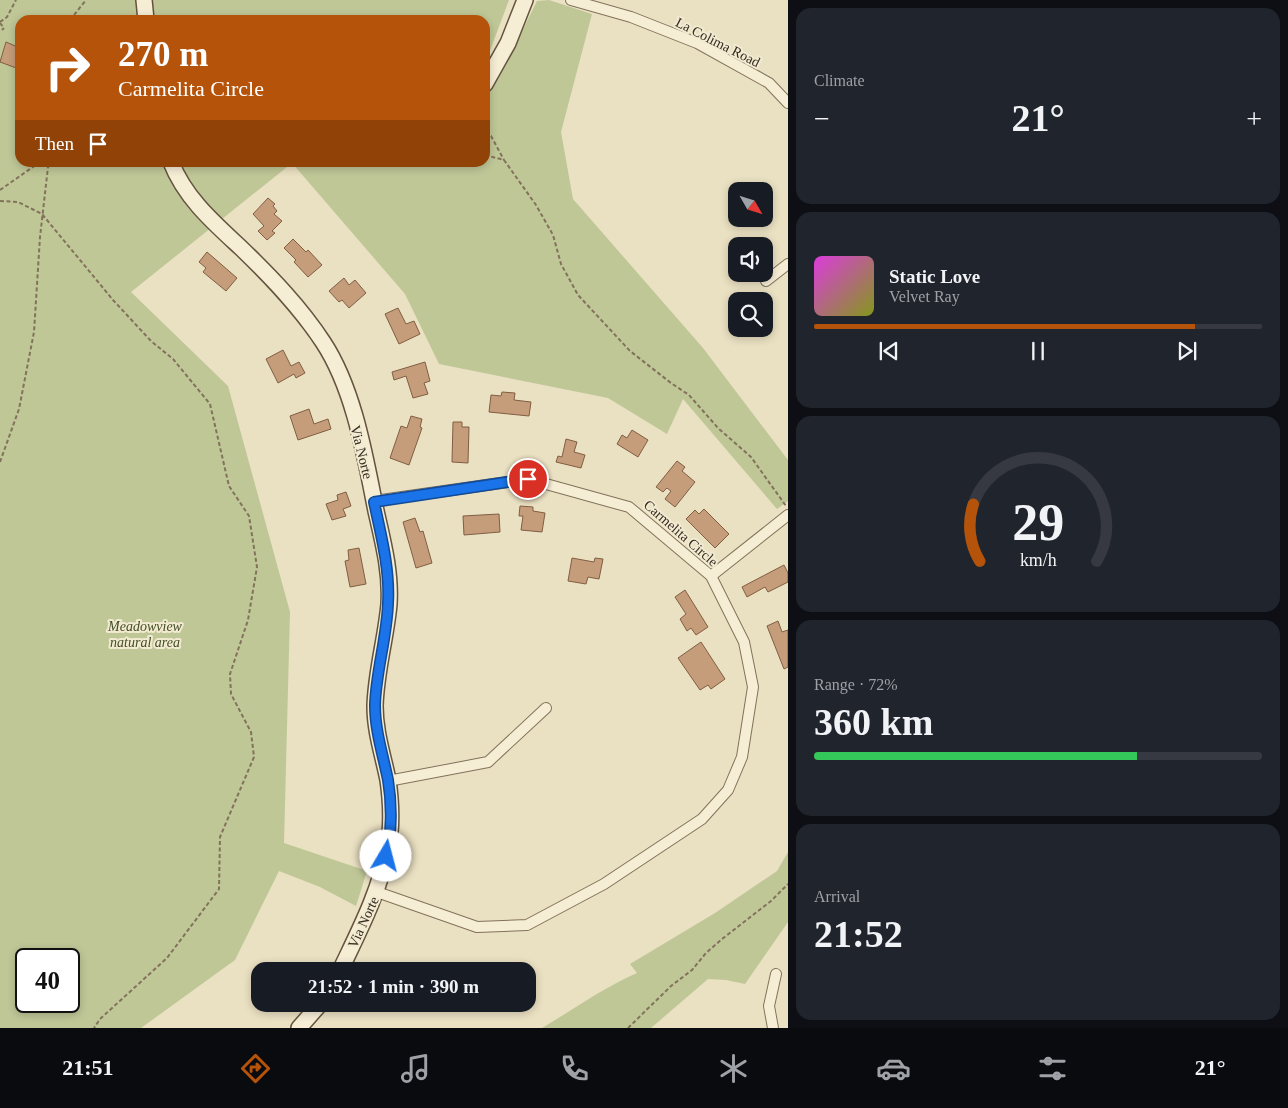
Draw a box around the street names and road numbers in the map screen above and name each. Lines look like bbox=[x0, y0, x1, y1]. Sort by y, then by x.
street label: La Colima Road bbox=[673, 15, 762, 70]
street label: Via Norte bbox=[348, 424, 375, 480]
street label: Carmelita Circle bbox=[641, 497, 721, 570]
street label: Via Norte bbox=[345, 894, 382, 950]

